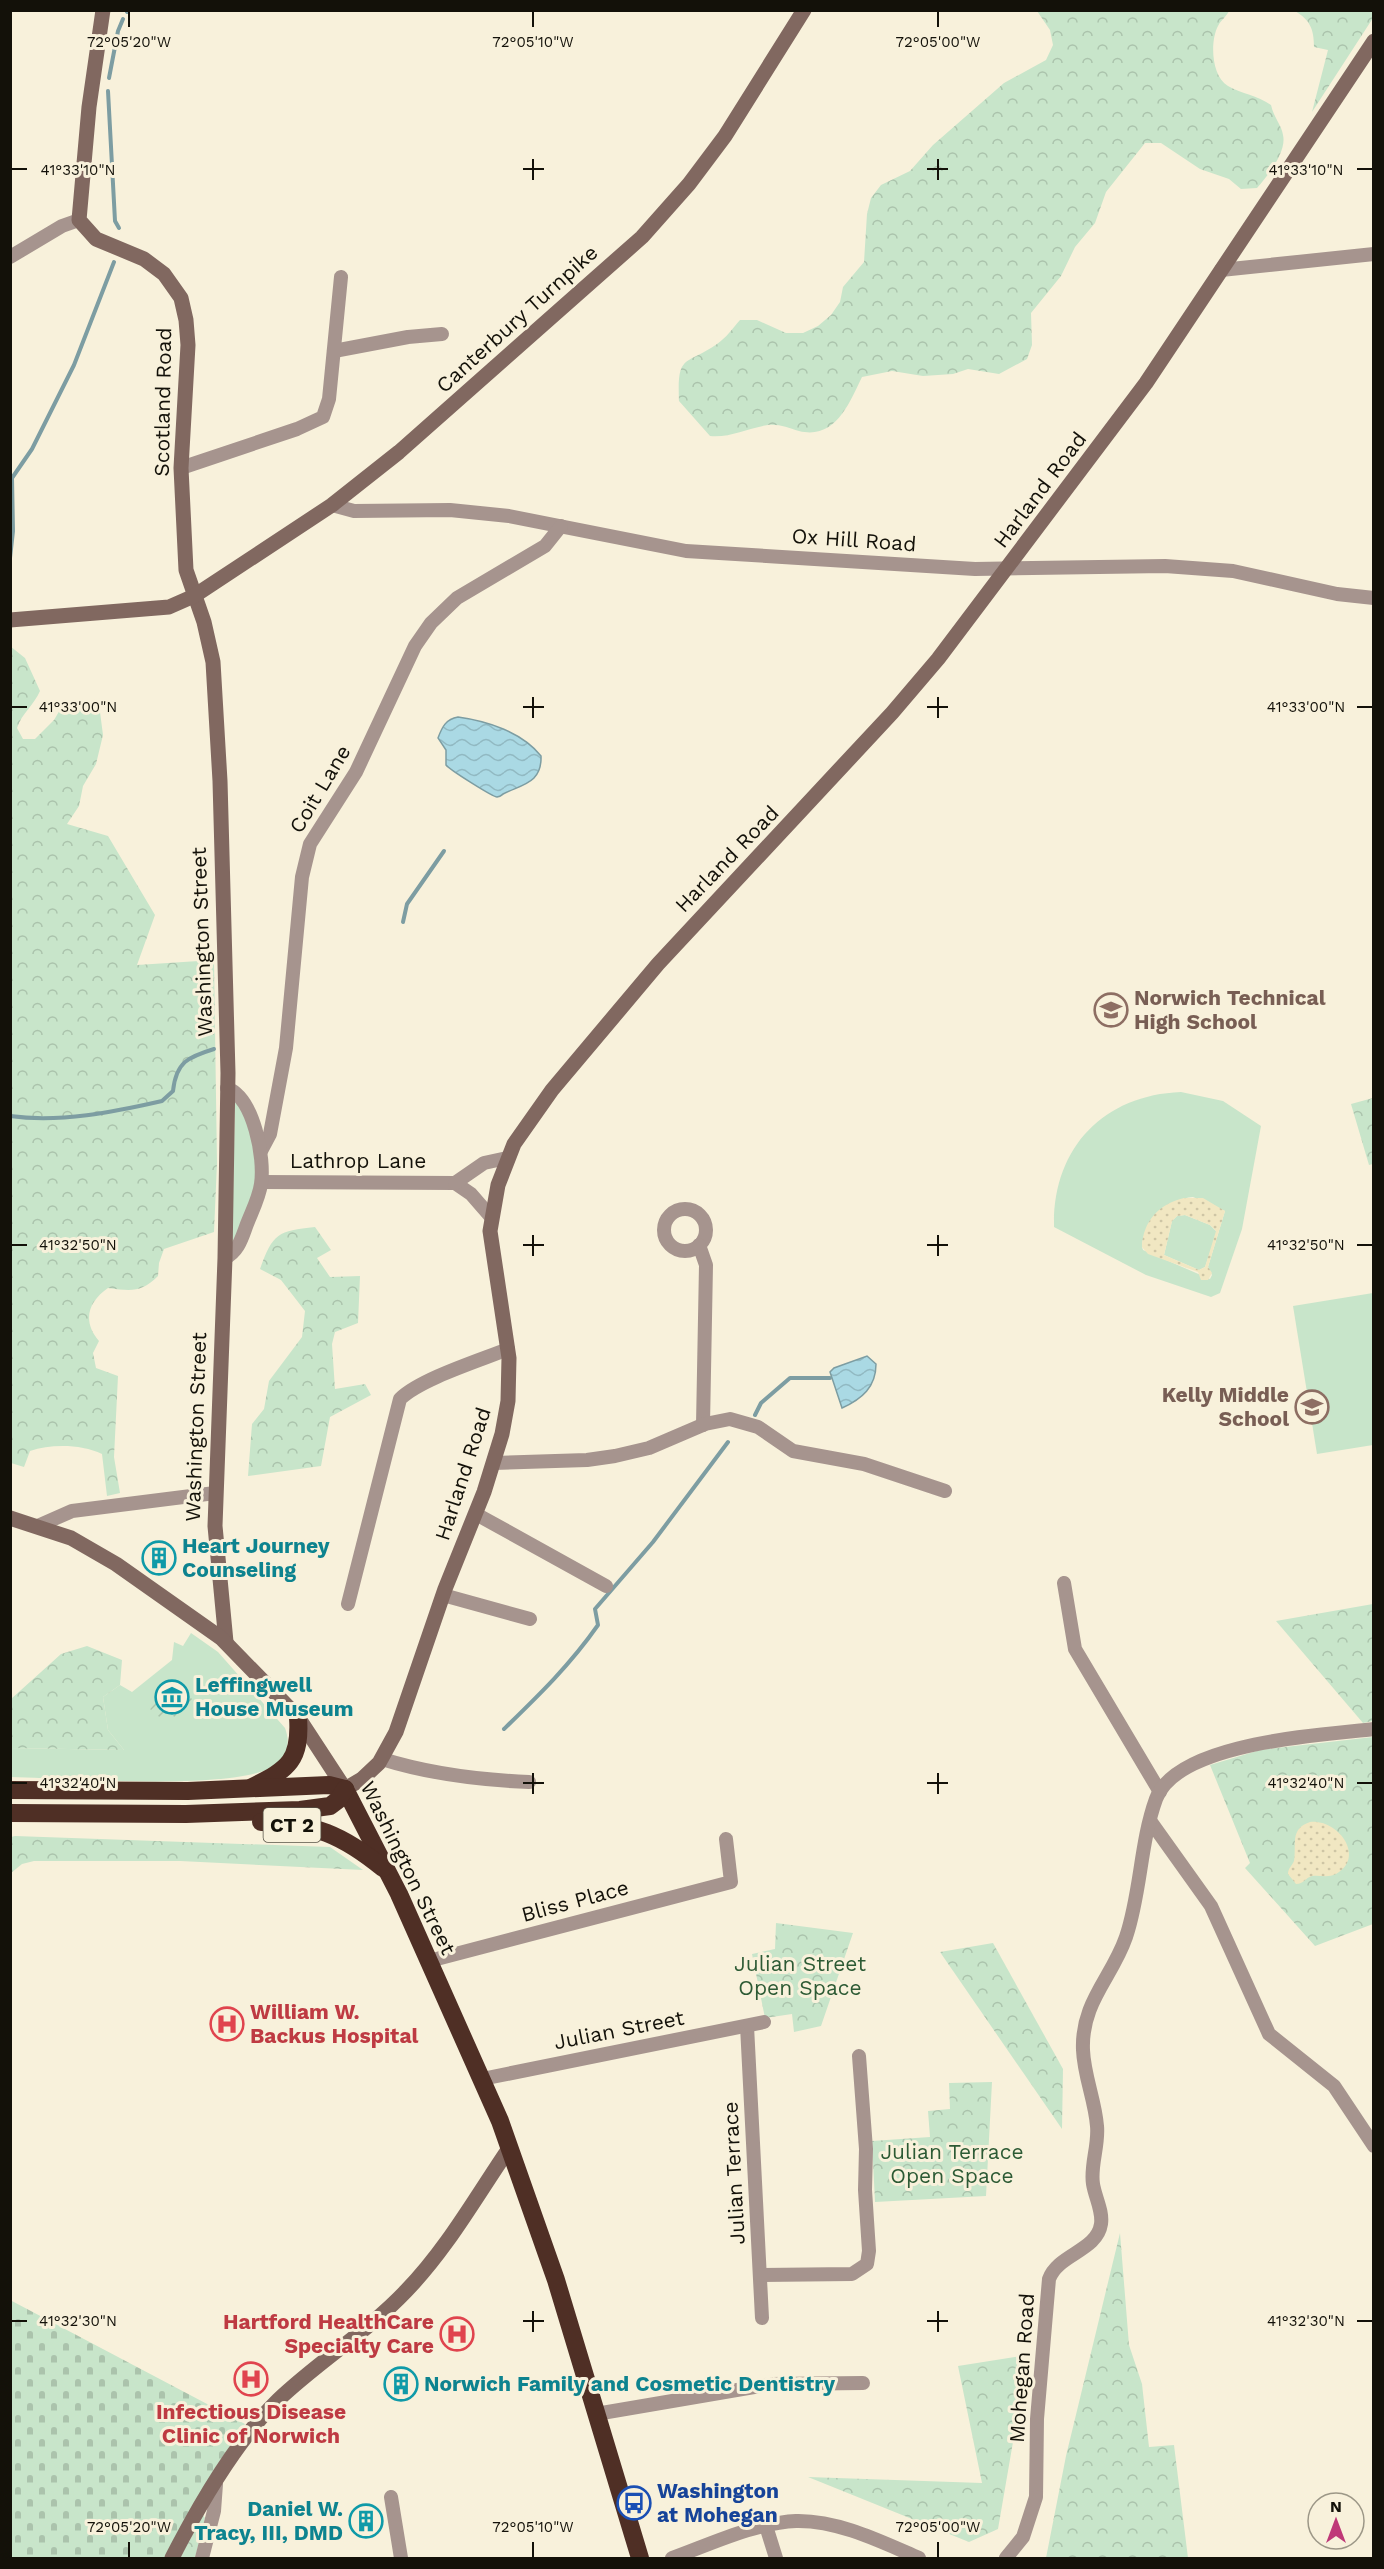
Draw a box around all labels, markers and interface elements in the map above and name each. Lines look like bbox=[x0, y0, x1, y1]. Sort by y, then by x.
text: 72°05'20"W bbox=[87, 33, 171, 51]
text: 72°05'10"W bbox=[492, 33, 574, 51]
text: 72°05'00"W bbox=[896, 33, 980, 51]
text: 41°33'10"N bbox=[41, 161, 115, 179]
text: 41°33'10"N bbox=[1269, 161, 1343, 179]
street label: Canterbury Turnpike bbox=[431, 240, 602, 398]
street label: Scotland Road bbox=[149, 327, 176, 477]
street label: Harland Road bbox=[988, 427, 1091, 553]
street label: Ox Hill Road bbox=[791, 523, 917, 556]
text: 41°33'00"N bbox=[39, 698, 117, 716]
text: 41°33'00"N bbox=[1267, 698, 1345, 716]
street label: Coit Lane bbox=[284, 740, 356, 837]
street label: Harland Road bbox=[669, 800, 784, 917]
street label: Washington Street bbox=[186, 847, 217, 1037]
place label: Norwich Technical High School bbox=[1134, 985, 1326, 1034]
school or university icon: Norwich Technical High School bbox=[1093, 992, 1129, 1028]
street label: Lathrop Lane bbox=[290, 1148, 426, 1173]
text: 41°32'50"N bbox=[39, 1236, 117, 1254]
text: 41°32'50"N bbox=[1267, 1236, 1345, 1254]
street label: Washington Street bbox=[180, 1331, 211, 1522]
place label: Kelly Middle School bbox=[1162, 1382, 1289, 1431]
school or university icon: Kelly Middle School bbox=[1294, 1389, 1330, 1425]
street label: Harland Road bbox=[429, 1404, 496, 1544]
place label: Heart Journey Counseling bbox=[182, 1533, 330, 1582]
building icon: Heart Journey Counseling bbox=[141, 1540, 177, 1576]
place label: Leffingwell House Museum bbox=[195, 1672, 353, 1721]
museum icon: Leffingwell House Museum bbox=[154, 1679, 190, 1715]
text: 41°32'40"N bbox=[40, 1774, 116, 1792]
text: 41°32'40"N bbox=[1268, 1774, 1344, 1792]
street label: Washington Street bbox=[356, 1777, 461, 1959]
road number: CT 2 bbox=[264, 1808, 320, 1842]
street label: Bliss Place bbox=[518, 1874, 631, 1927]
park label: Julian Street Open Space bbox=[734, 1951, 866, 2000]
place label: William W. Backus Hospital bbox=[250, 1999, 419, 2048]
street label: Julian Street bbox=[552, 2005, 686, 2054]
hospital icon: William W. Backus Hospital bbox=[209, 2006, 245, 2042]
street label: Julian Terrace bbox=[717, 2101, 750, 2245]
park label: Julian Terrace Open Space bbox=[880, 2139, 1024, 2188]
street label: Mohegan Road bbox=[1004, 2292, 1039, 2444]
place label: Hartford HealthCare Specialty Care bbox=[223, 2309, 434, 2358]
text: 41°32'30"N bbox=[39, 2312, 117, 2330]
text: 41°32'30"N bbox=[1267, 2312, 1345, 2330]
hospital icon: Hartford HealthCare Specialty Care bbox=[439, 2316, 475, 2352]
hospital icon: Infectious Disease Clinic of Norwich bbox=[233, 2361, 269, 2397]
building icon: Norwich Family and Cosmetic Dentistry bbox=[383, 2366, 419, 2402]
place label: Norwich Family and Cosmetic Dentistry bbox=[424, 2371, 835, 2396]
place label: Infectious Disease Clinic of Norwich bbox=[156, 2399, 346, 2448]
place label: Washington at Mohegan bbox=[657, 2478, 779, 2527]
bus stop icon: Washington at Mohegan bbox=[616, 2485, 652, 2521]
north arrow bbox=[1306, 2491, 1366, 2551]
place label: Daniel W. Tracy, III, DMD bbox=[194, 2496, 343, 2545]
text: N bbox=[1330, 2497, 1342, 2516]
building icon: Daniel W. Tracy, III, DMD bbox=[348, 2503, 384, 2539]
text: 72°05'20"W bbox=[87, 2518, 171, 2536]
text: 72°05'10"W bbox=[492, 2518, 574, 2536]
text: 72°05'00"W bbox=[896, 2518, 980, 2536]

